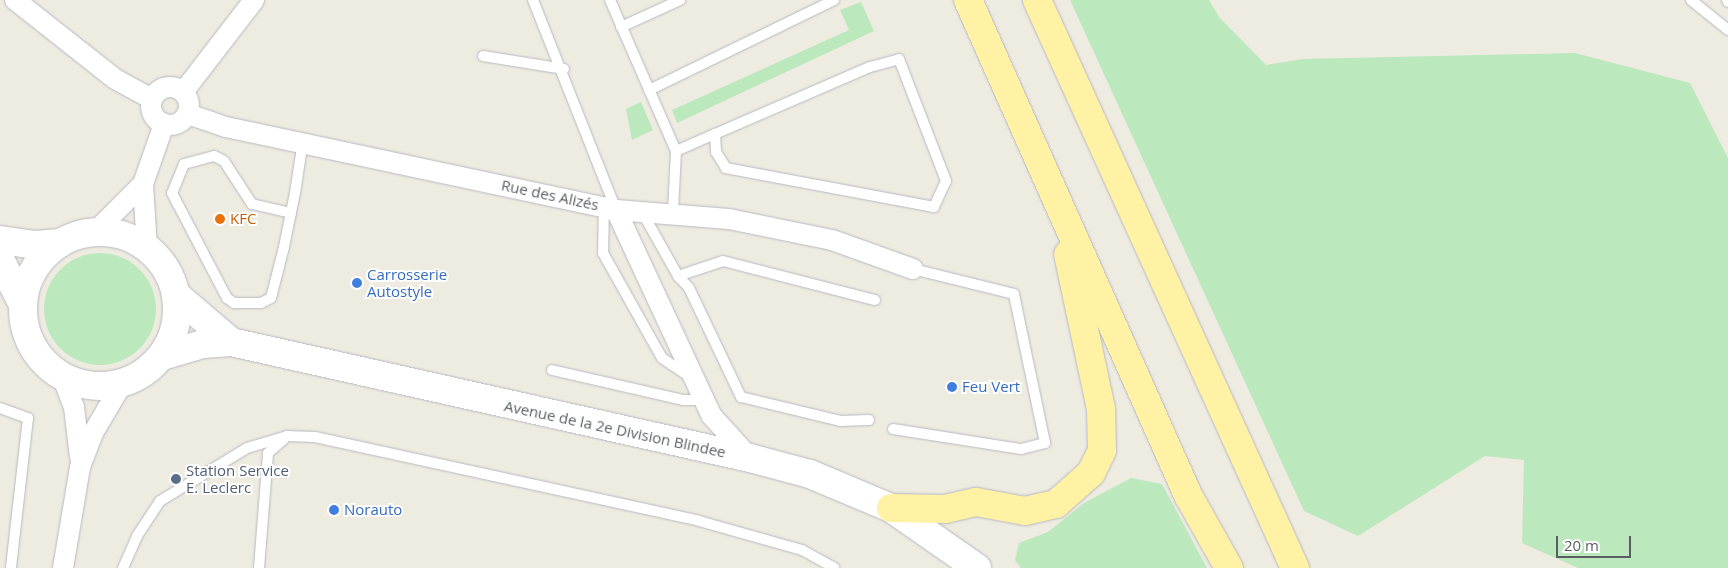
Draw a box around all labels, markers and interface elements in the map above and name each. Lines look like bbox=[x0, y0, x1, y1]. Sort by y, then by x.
street label: Rue des Alizés bbox=[500, 176, 600, 214]
place label: KFC bbox=[230, 210, 256, 228]
marker: KFC bbox=[214, 213, 226, 225]
place label: Carrosserie Autostyle bbox=[367, 265, 447, 300]
marker: Carrosserie Autostyle bbox=[351, 277, 363, 289]
place label: Feu Vert bbox=[962, 378, 1020, 396]
marker: Feu Vert bbox=[946, 381, 958, 393]
street label: Avenue de la 2e Division Blindee bbox=[503, 397, 727, 461]
place label: Station Service E. Leclerc bbox=[186, 461, 289, 496]
marker: Station Service E. Leclerc bbox=[170, 473, 182, 485]
place label: Norauto bbox=[344, 501, 402, 519]
marker: Norauto bbox=[328, 504, 340, 516]
scale bar bbox=[1558, 526, 1633, 558]
text: 20 m bbox=[1564, 535, 1599, 555]

